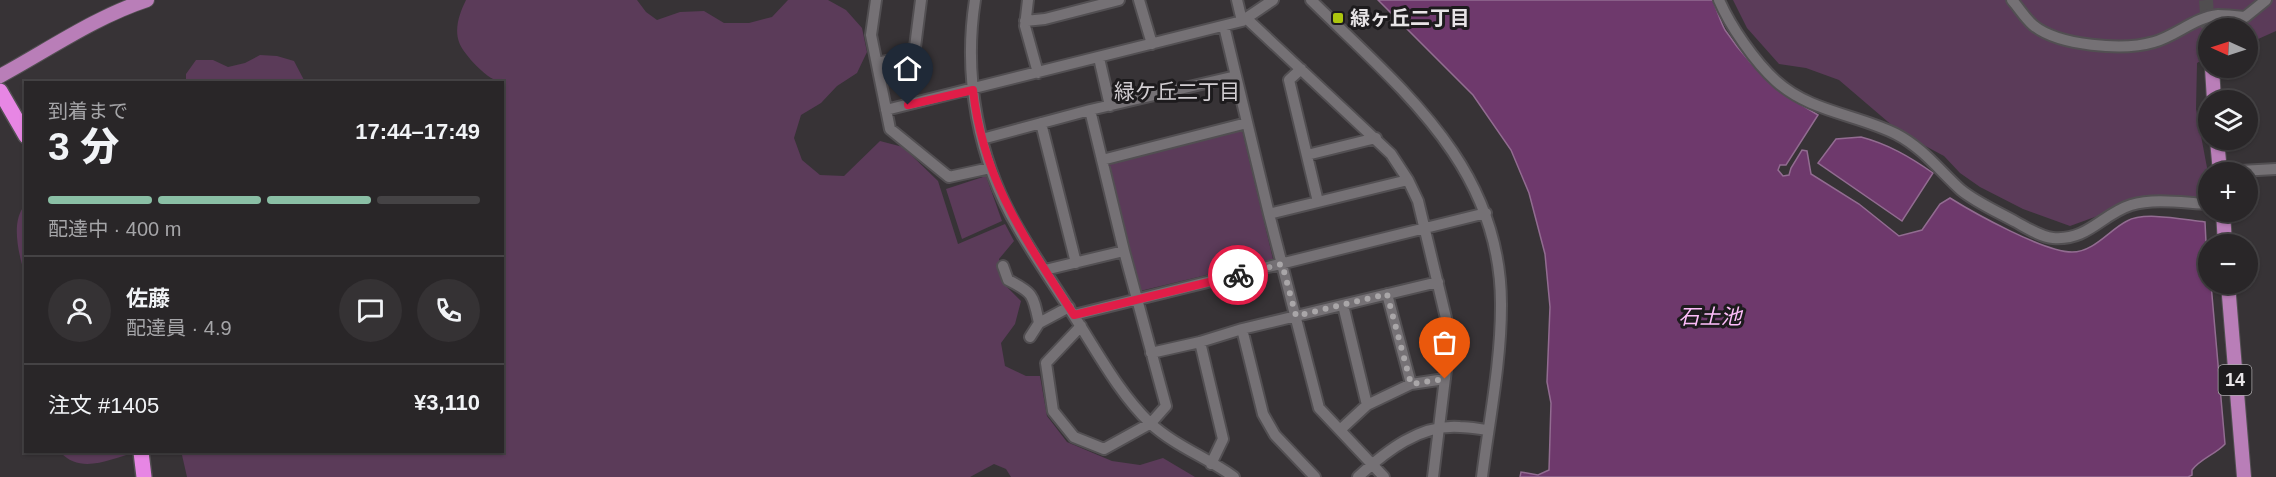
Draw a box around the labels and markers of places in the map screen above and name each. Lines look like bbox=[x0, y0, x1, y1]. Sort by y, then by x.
place label: 緑ヶ丘二丁目 bbox=[1350, 7, 1470, 29]
marker: 緑ヶ丘二丁目 bbox=[1331, 11, 1345, 25]
pin bbox=[882, 43, 933, 105]
pin bbox=[1419, 317, 1470, 379]

